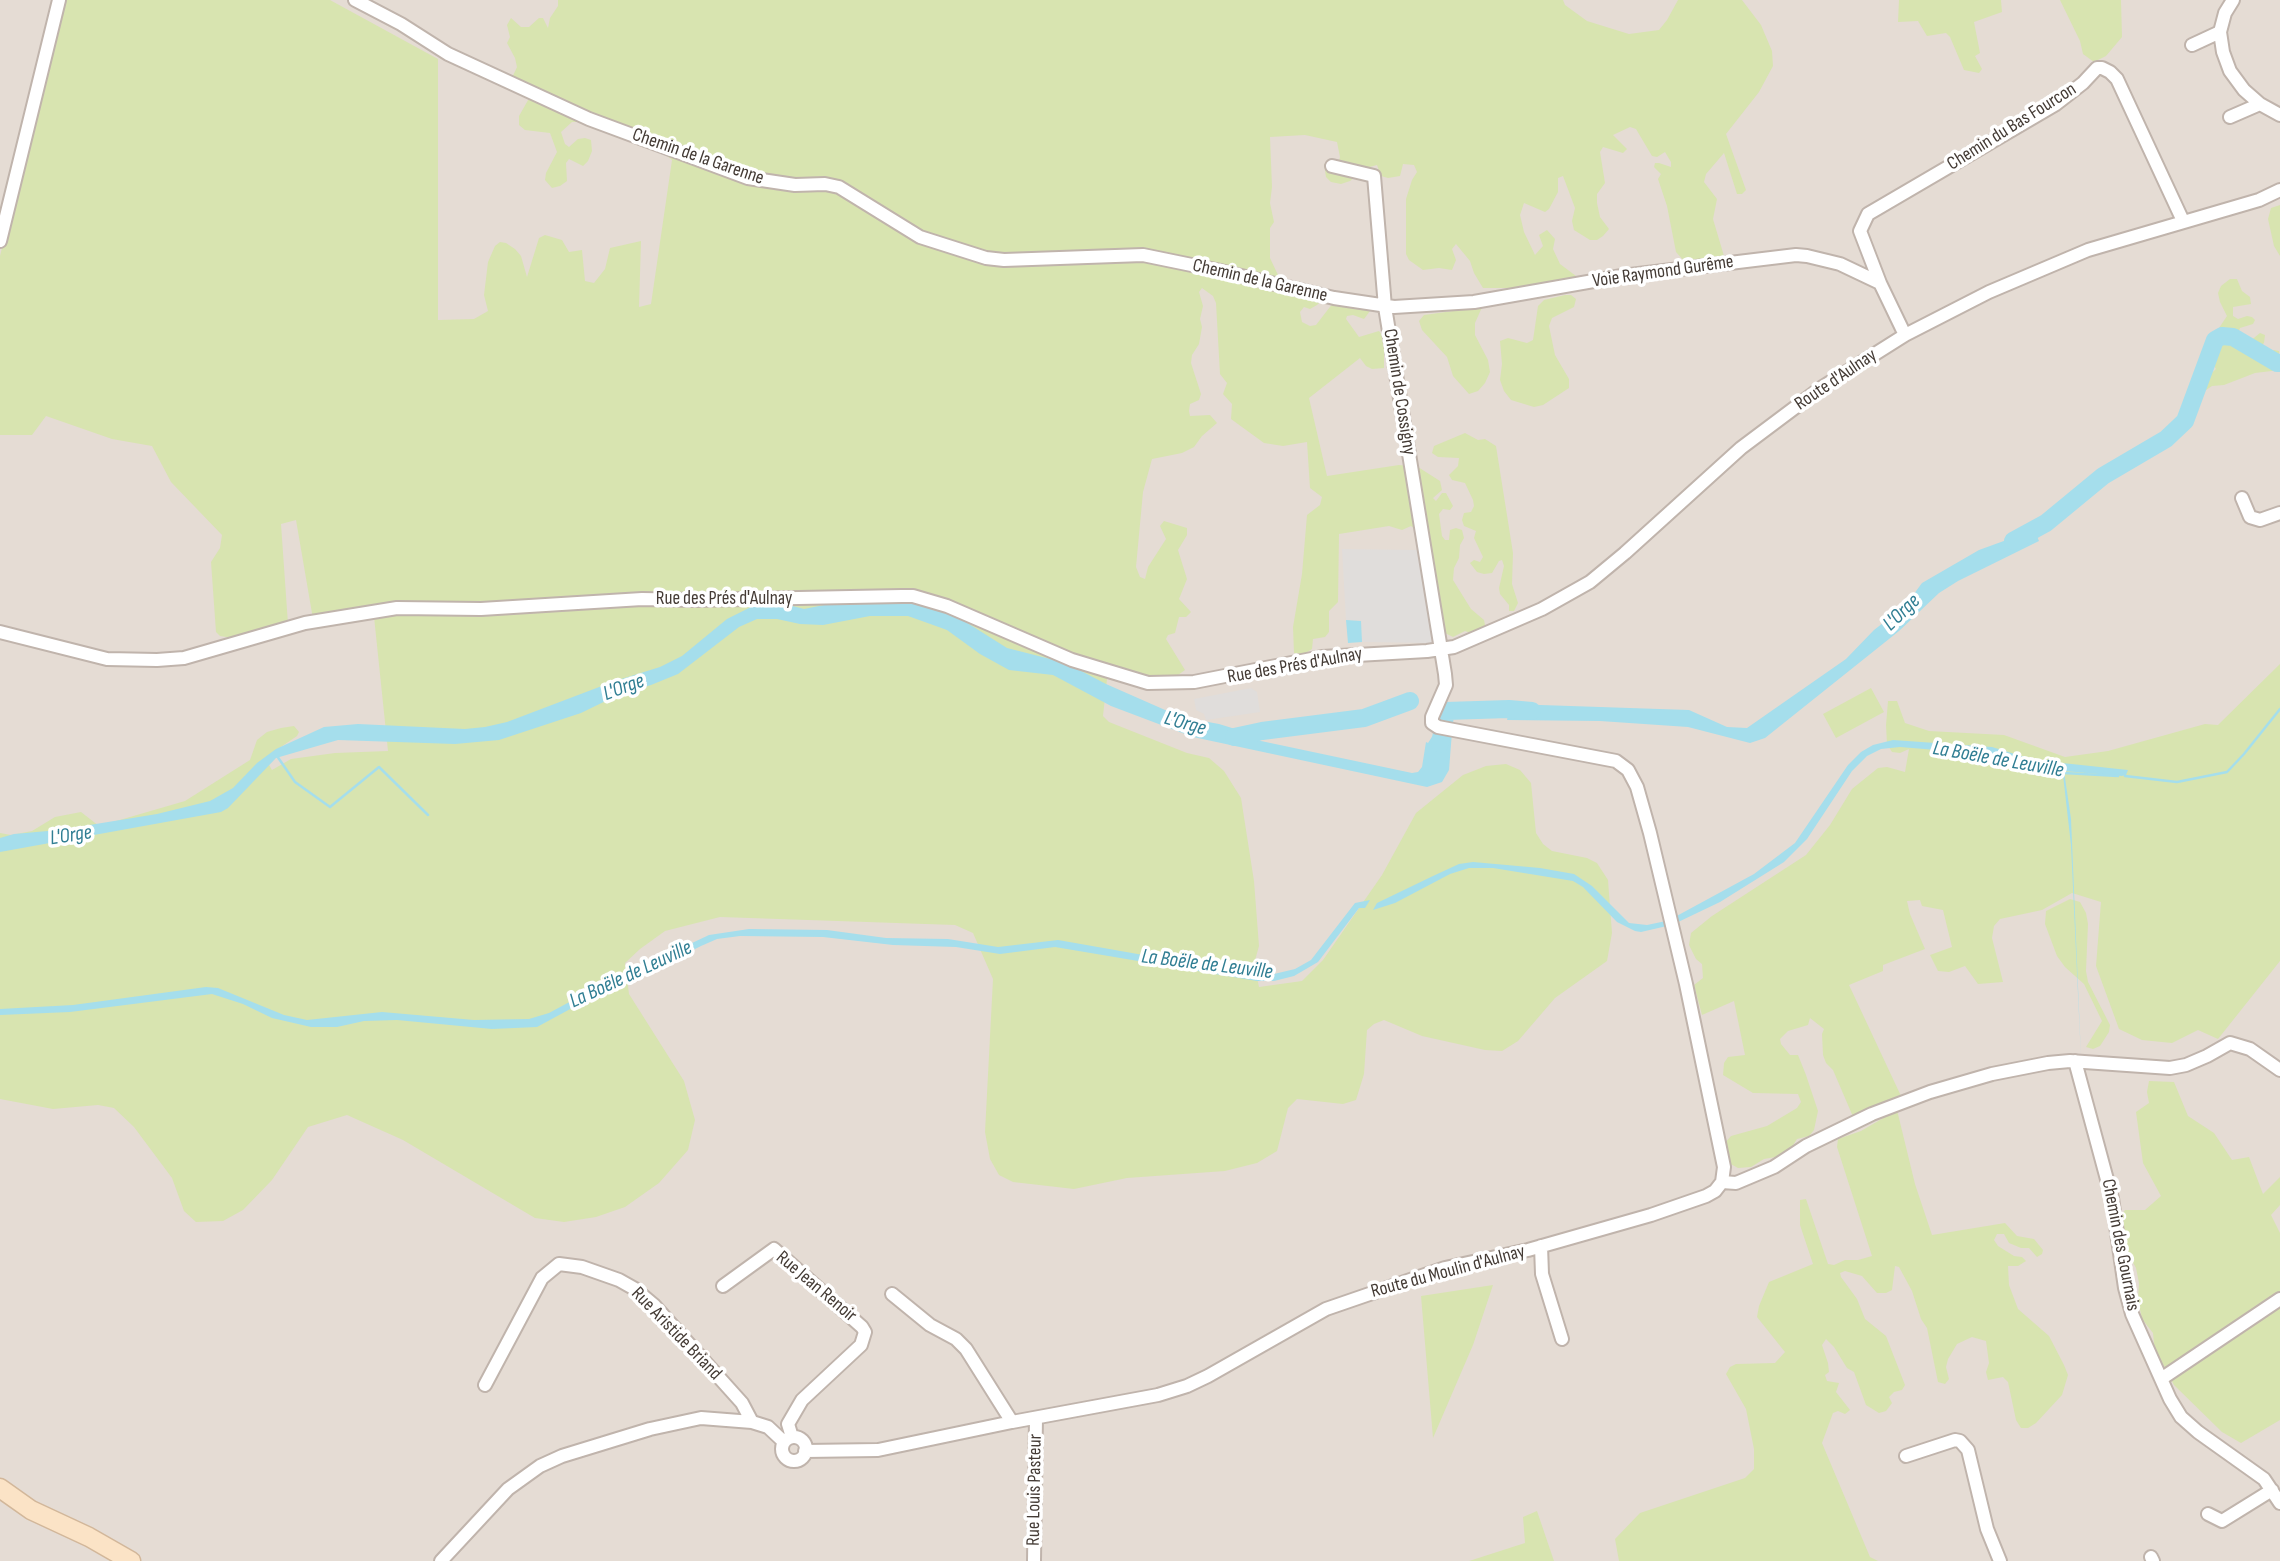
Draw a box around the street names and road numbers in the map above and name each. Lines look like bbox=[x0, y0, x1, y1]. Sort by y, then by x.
street label: Chemin du Bas Fourcon bbox=[1943, 78, 2081, 176]
street label: Chemin de la Garenne bbox=[629, 124, 767, 190]
street label: Voie Raymond Gurême bbox=[1591, 251, 1735, 293]
street label: Chemin de la Garenne bbox=[1190, 254, 1330, 308]
street label: Chemin de Cossigny bbox=[1378, 327, 1420, 457]
street label: Route d'Aulnay bbox=[1791, 344, 1881, 416]
street label: Rue des Prés d'Aulnay bbox=[656, 588, 792, 610]
street label: Rue des Prés d'Aulnay bbox=[1226, 643, 1364, 689]
street label: Chemin des Gournais bbox=[2096, 1177, 2144, 1313]
street label: Route du Moulin d'Aulnay bbox=[1369, 1240, 1527, 1304]
street label: Rue Jean Renoir bbox=[771, 1247, 861, 1327]
street label: Rue Aristide Briand bbox=[626, 1283, 726, 1385]
street label: Rue Louis Pasteur bbox=[1023, 1434, 1047, 1546]

